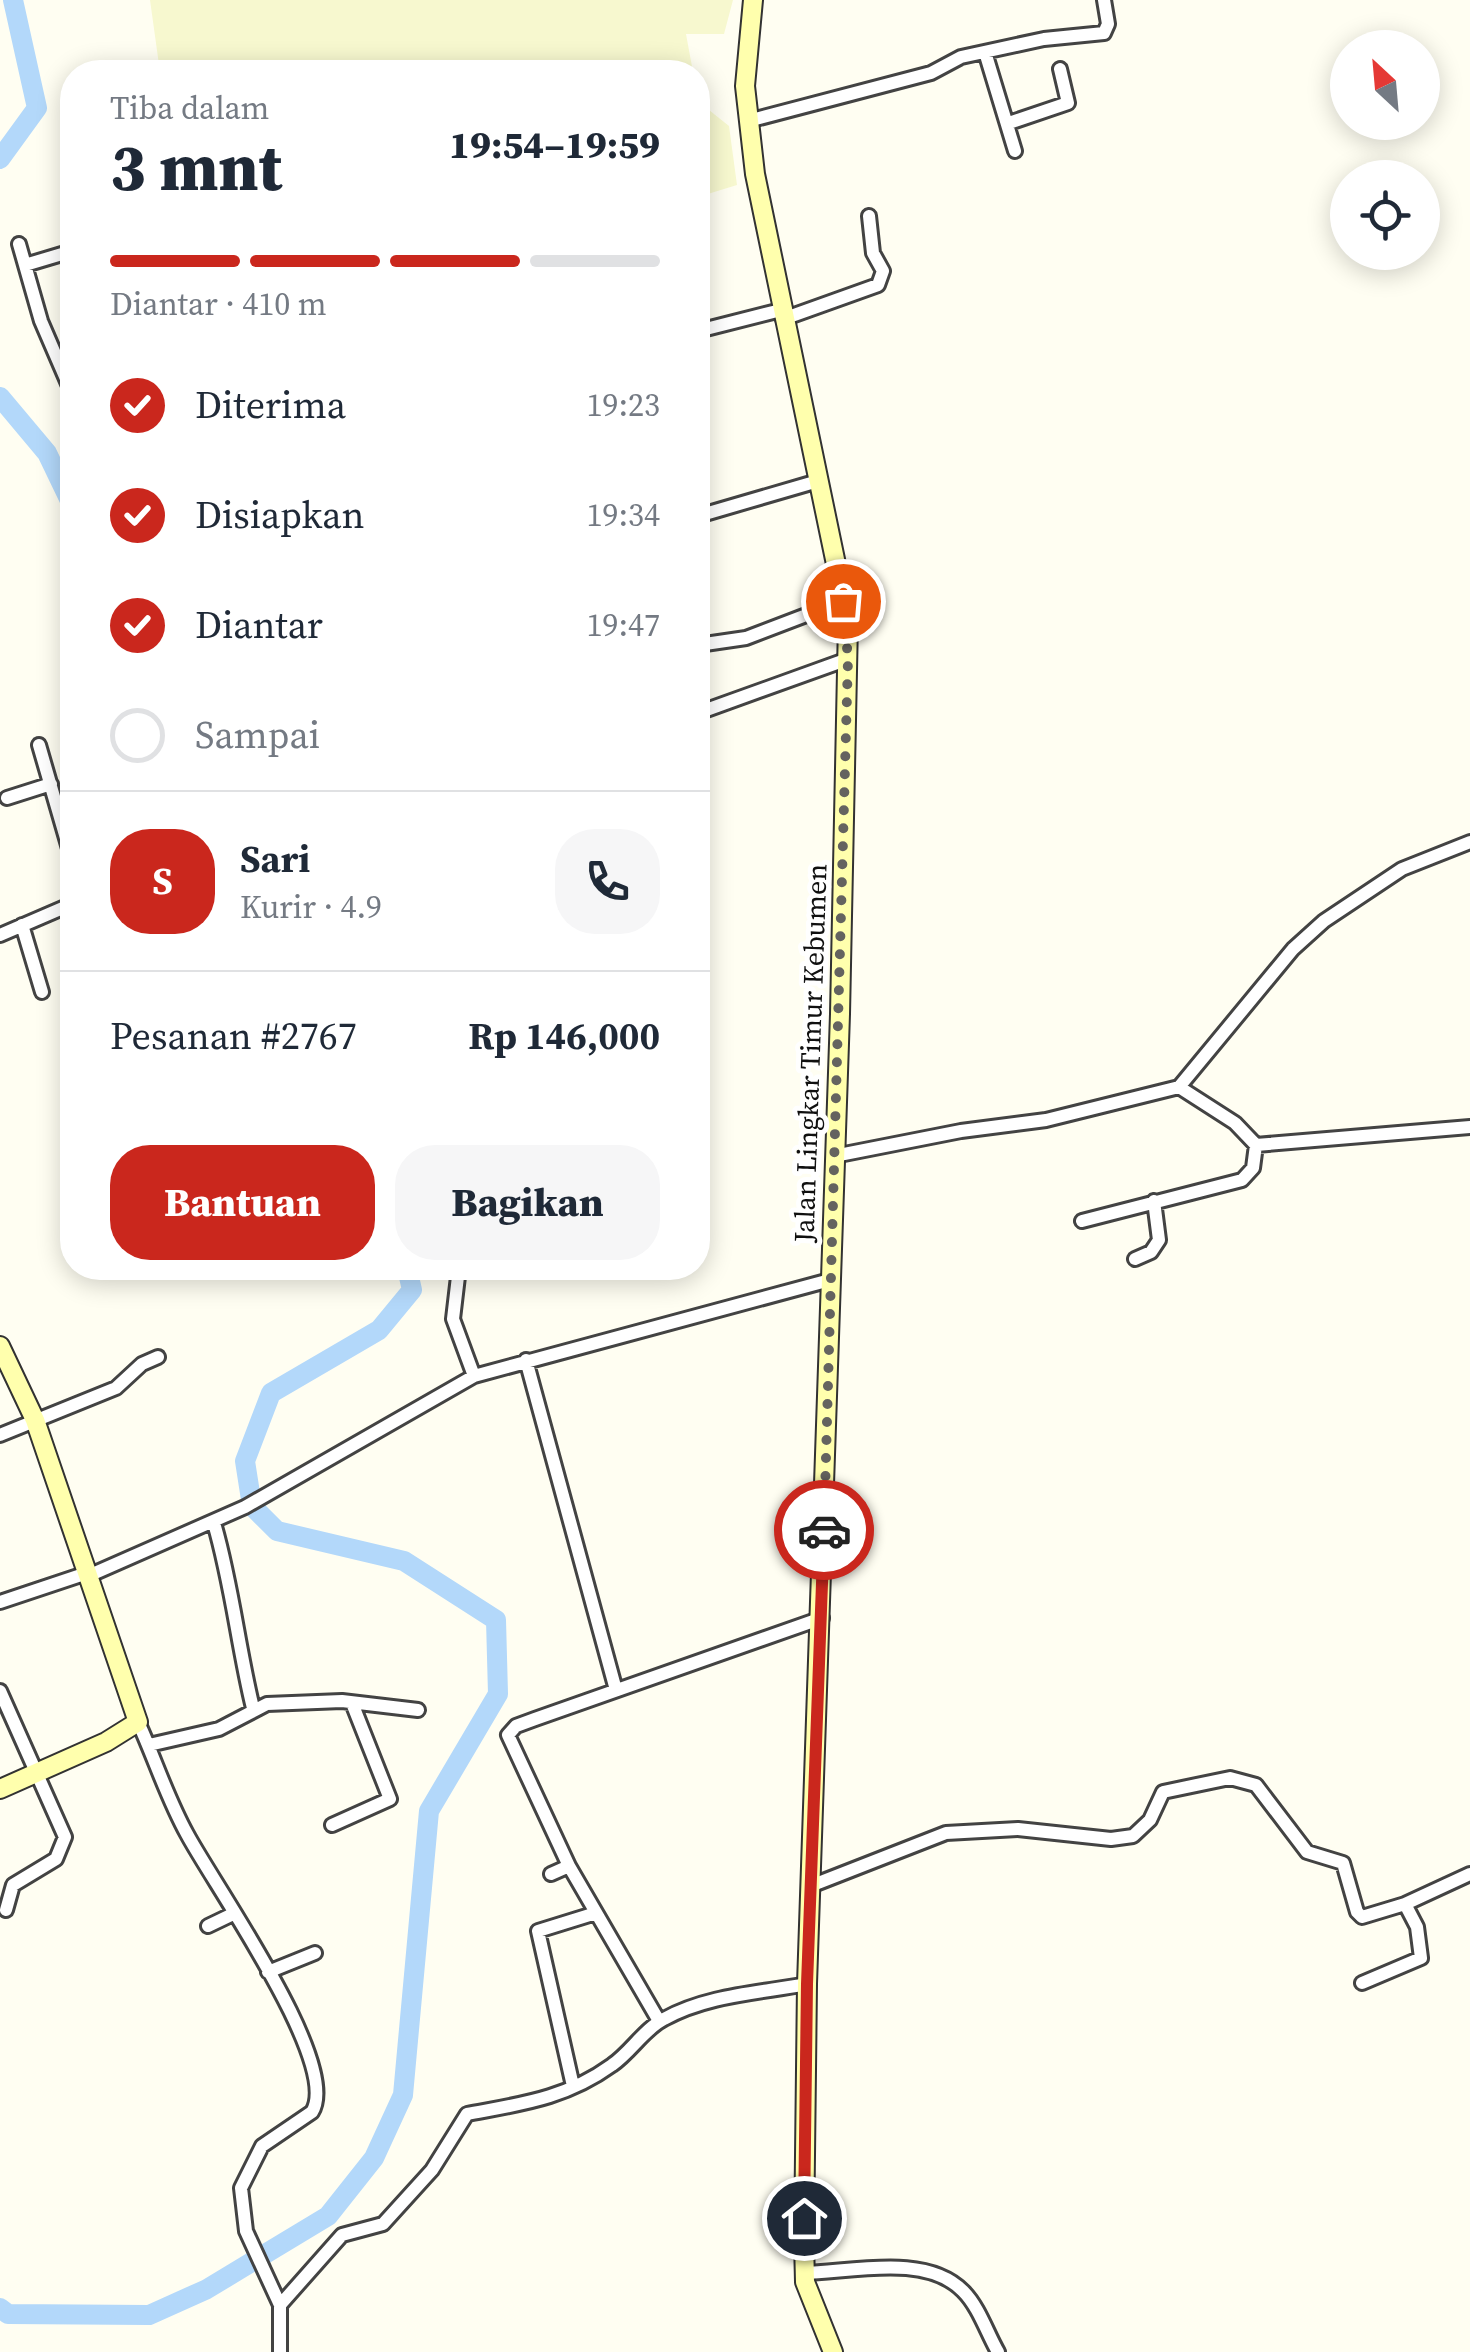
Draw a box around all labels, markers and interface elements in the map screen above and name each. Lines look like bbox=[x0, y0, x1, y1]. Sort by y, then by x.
north arrow bbox=[1330, 30, 1440, 140]
map controls bbox=[1330, 30, 1440, 270]
text: Tiba dalam bbox=[110, 86, 269, 130]
text: 19:54–19:59 bbox=[449, 119, 660, 171]
text: 3 mnt bbox=[110, 123, 282, 212]
button: locate bbox=[1330, 160, 1440, 270]
text: Diantar · 410 m bbox=[110, 282, 326, 326]
icon: check bbox=[110, 378, 165, 433]
text: Diterima bbox=[195, 379, 346, 431]
text: 19:23 bbox=[586, 383, 660, 427]
icon: check bbox=[110, 488, 165, 543]
text: Disiapkan bbox=[195, 489, 364, 541]
text: 19:34 bbox=[586, 493, 660, 537]
pin bbox=[801, 559, 886, 644]
icon: bag bbox=[816, 574, 871, 629]
icon: check bbox=[110, 598, 165, 653]
text: Diantar bbox=[195, 599, 323, 651]
text: 19:47 bbox=[586, 603, 660, 647]
text: Sampai bbox=[195, 709, 320, 761]
button: phone bbox=[555, 829, 660, 934]
text: Sari bbox=[240, 833, 310, 885]
text: S bbox=[152, 855, 173, 907]
street label: Jalan Lingkar Timur Kebumen bbox=[784, 863, 836, 1244]
text: Kurir · 4.9 bbox=[240, 885, 382, 929]
text: Pesanan #2767 bbox=[110, 1010, 357, 1062]
text: Rp 146,000 bbox=[468, 1010, 660, 1062]
button: Bantuan bbox=[110, 1145, 375, 1260]
button: Bagikan bbox=[395, 1145, 660, 1260]
courier bbox=[774, 1480, 874, 1580]
icon: car bbox=[797, 1503, 852, 1558]
pin bbox=[762, 2176, 847, 2261]
icon: home bbox=[777, 2191, 832, 2246]

